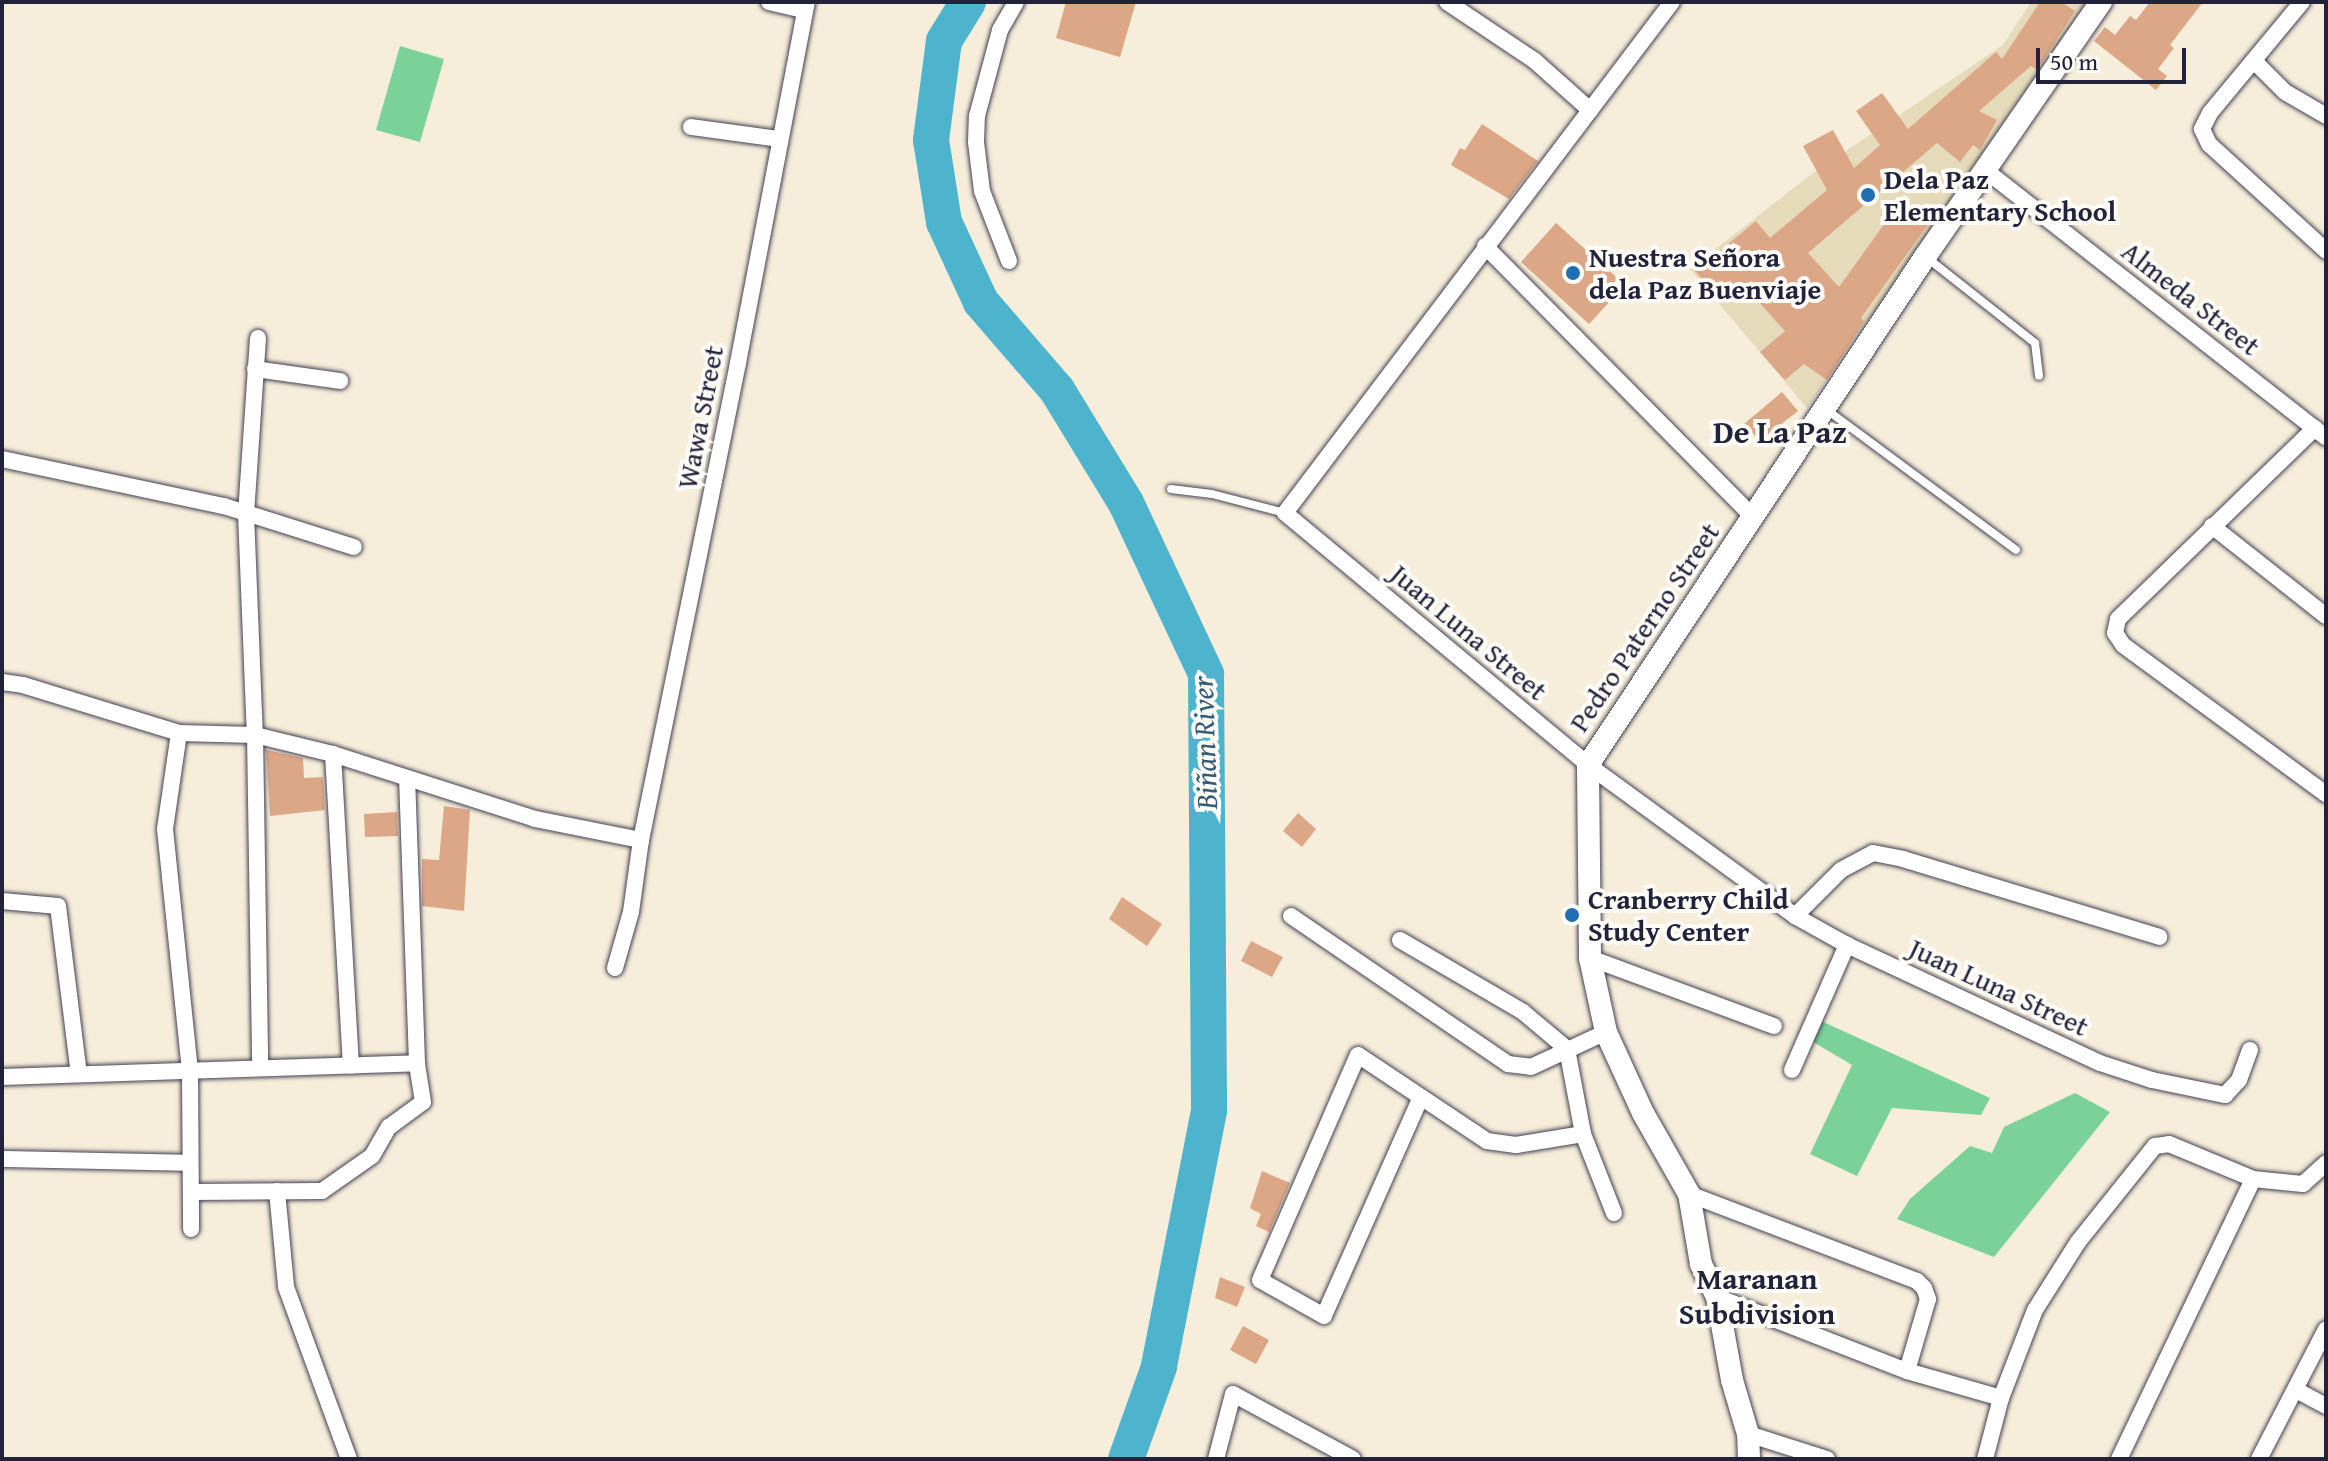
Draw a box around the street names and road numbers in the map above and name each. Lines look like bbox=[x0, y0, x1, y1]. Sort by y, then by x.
street label: Almeda Street bbox=[2115, 234, 2267, 362]
street label: Wawa Street bbox=[670, 343, 730, 491]
street label: Pedro Paterno Street bbox=[1562, 516, 1726, 738]
street label: Juan Luna Street bbox=[1384, 557, 1554, 707]
street label: Juan Luna Street bbox=[1904, 931, 2094, 1043]

